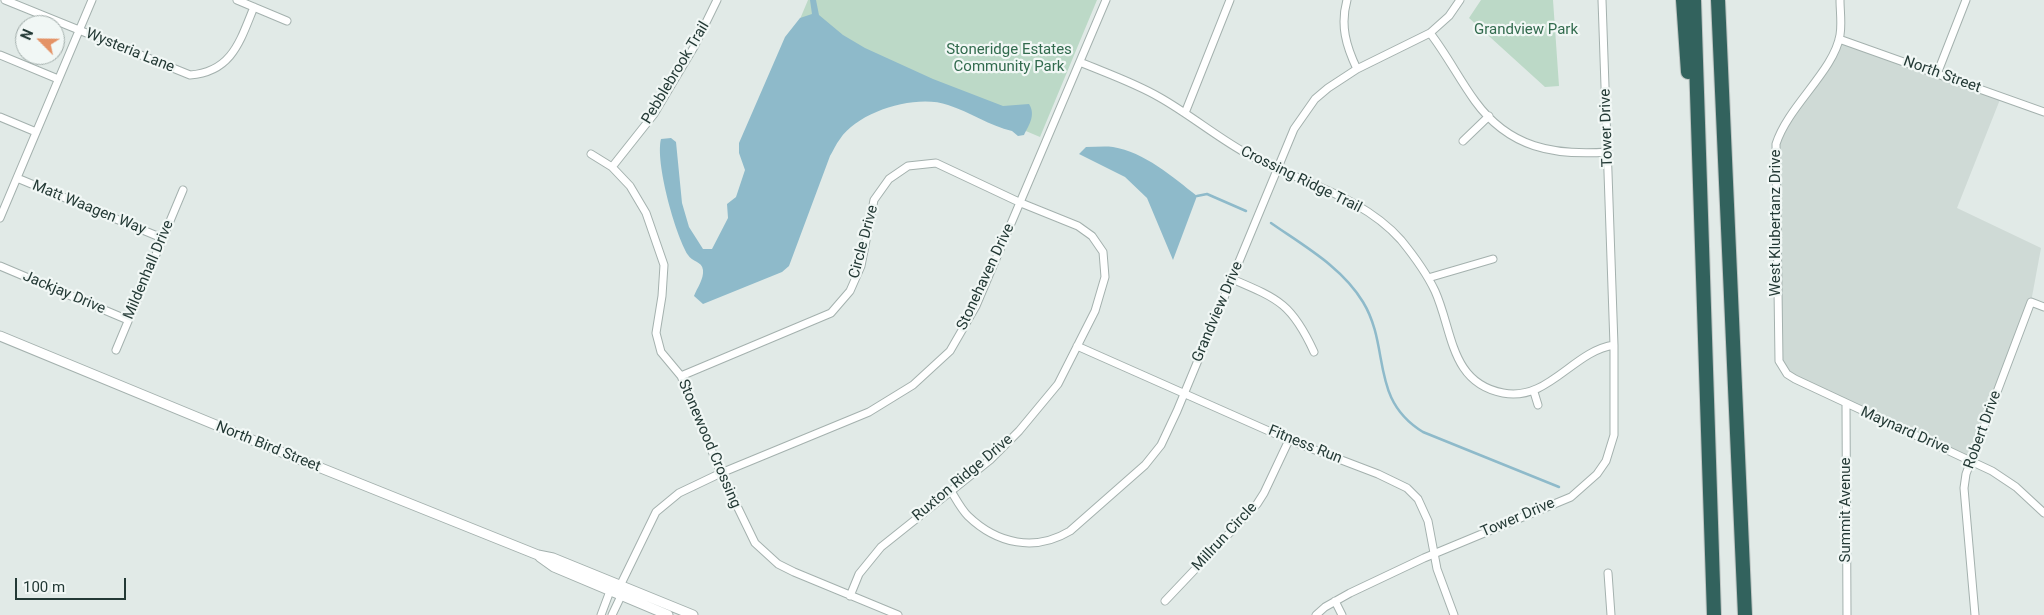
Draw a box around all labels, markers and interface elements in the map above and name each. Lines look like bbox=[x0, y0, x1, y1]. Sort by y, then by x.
north arrow bbox=[15, 15, 65, 65]
street label: Pebblebrook Trail bbox=[638, 19, 714, 127]
park label: Grandview Park bbox=[1474, 21, 1578, 39]
street label: Wysteria Lane bbox=[83, 25, 177, 77]
text: N bbox=[18, 27, 36, 42]
park label: Stoneridge Estates Community Park bbox=[946, 41, 1072, 76]
street label: North Street bbox=[1901, 53, 1983, 97]
street label: Tower Drive bbox=[1597, 88, 1617, 168]
street label: Crossing Ridge Trail bbox=[1237, 143, 1365, 217]
street label: West Klubertanz Drive bbox=[1767, 150, 1785, 296]
street label: Matt Waagen Way bbox=[30, 177, 148, 239]
street label: Circle Drive bbox=[846, 203, 882, 281]
street label: Mildenhall Drive bbox=[120, 218, 178, 322]
street label: Stonehaven Drive bbox=[953, 221, 1019, 333]
street label: Grandview Drive bbox=[1189, 259, 1247, 365]
street label: Jackjay Drive bbox=[20, 268, 108, 318]
street label: Stonewood Crossing bbox=[674, 377, 744, 511]
street label: Robert Drive bbox=[1961, 388, 2005, 472]
street label: Maynard Drive bbox=[1858, 403, 1952, 459]
street label: North Bird Street bbox=[213, 418, 323, 476]
street label: Fitness Run bbox=[1265, 422, 1345, 468]
street label: Ruxton Ridge Drive bbox=[909, 431, 1017, 525]
street label: Summit Avenue bbox=[1837, 458, 1855, 562]
street label: Tower Drive bbox=[1478, 494, 1558, 542]
street label: Millrun Circle bbox=[1189, 499, 1261, 575]
scale bar bbox=[18, 568, 129, 600]
text: 100 m bbox=[23, 578, 65, 596]

